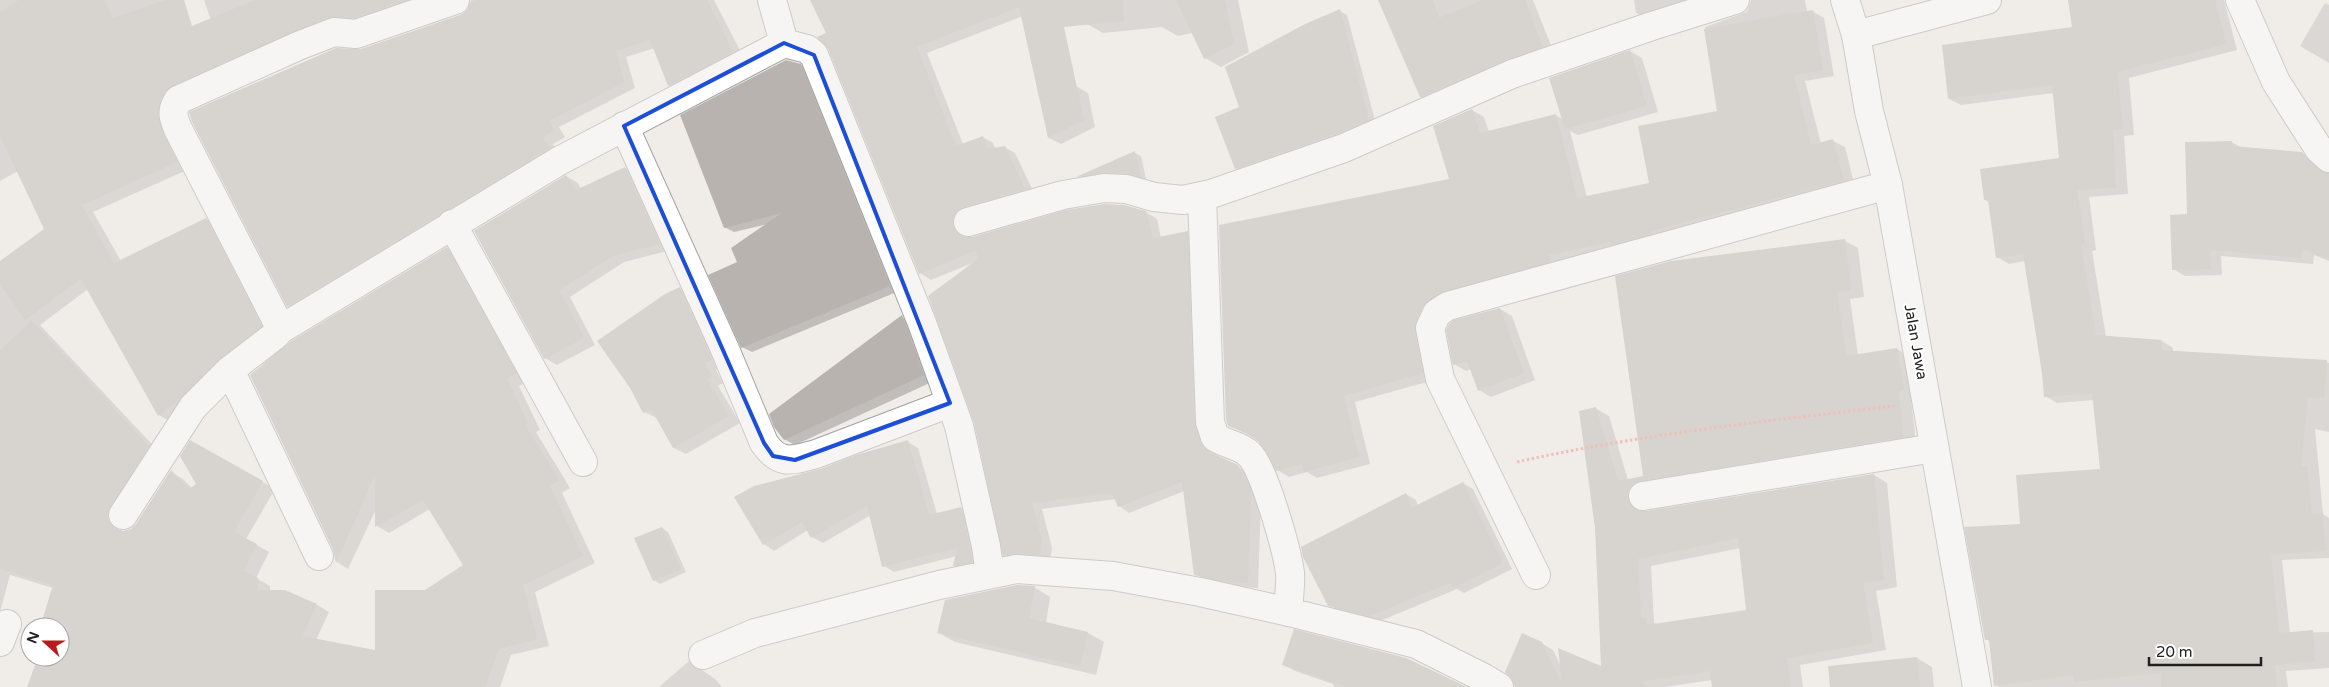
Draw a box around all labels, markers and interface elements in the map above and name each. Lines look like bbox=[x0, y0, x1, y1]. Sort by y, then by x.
street label: Jalan Jawa bbox=[1901, 303, 1931, 381]
north arrow bbox=[20, 617, 70, 667]
text: N bbox=[23, 629, 43, 646]
scale bar bbox=[2149, 634, 2262, 666]
text: 20 m bbox=[2156, 643, 2193, 661]

